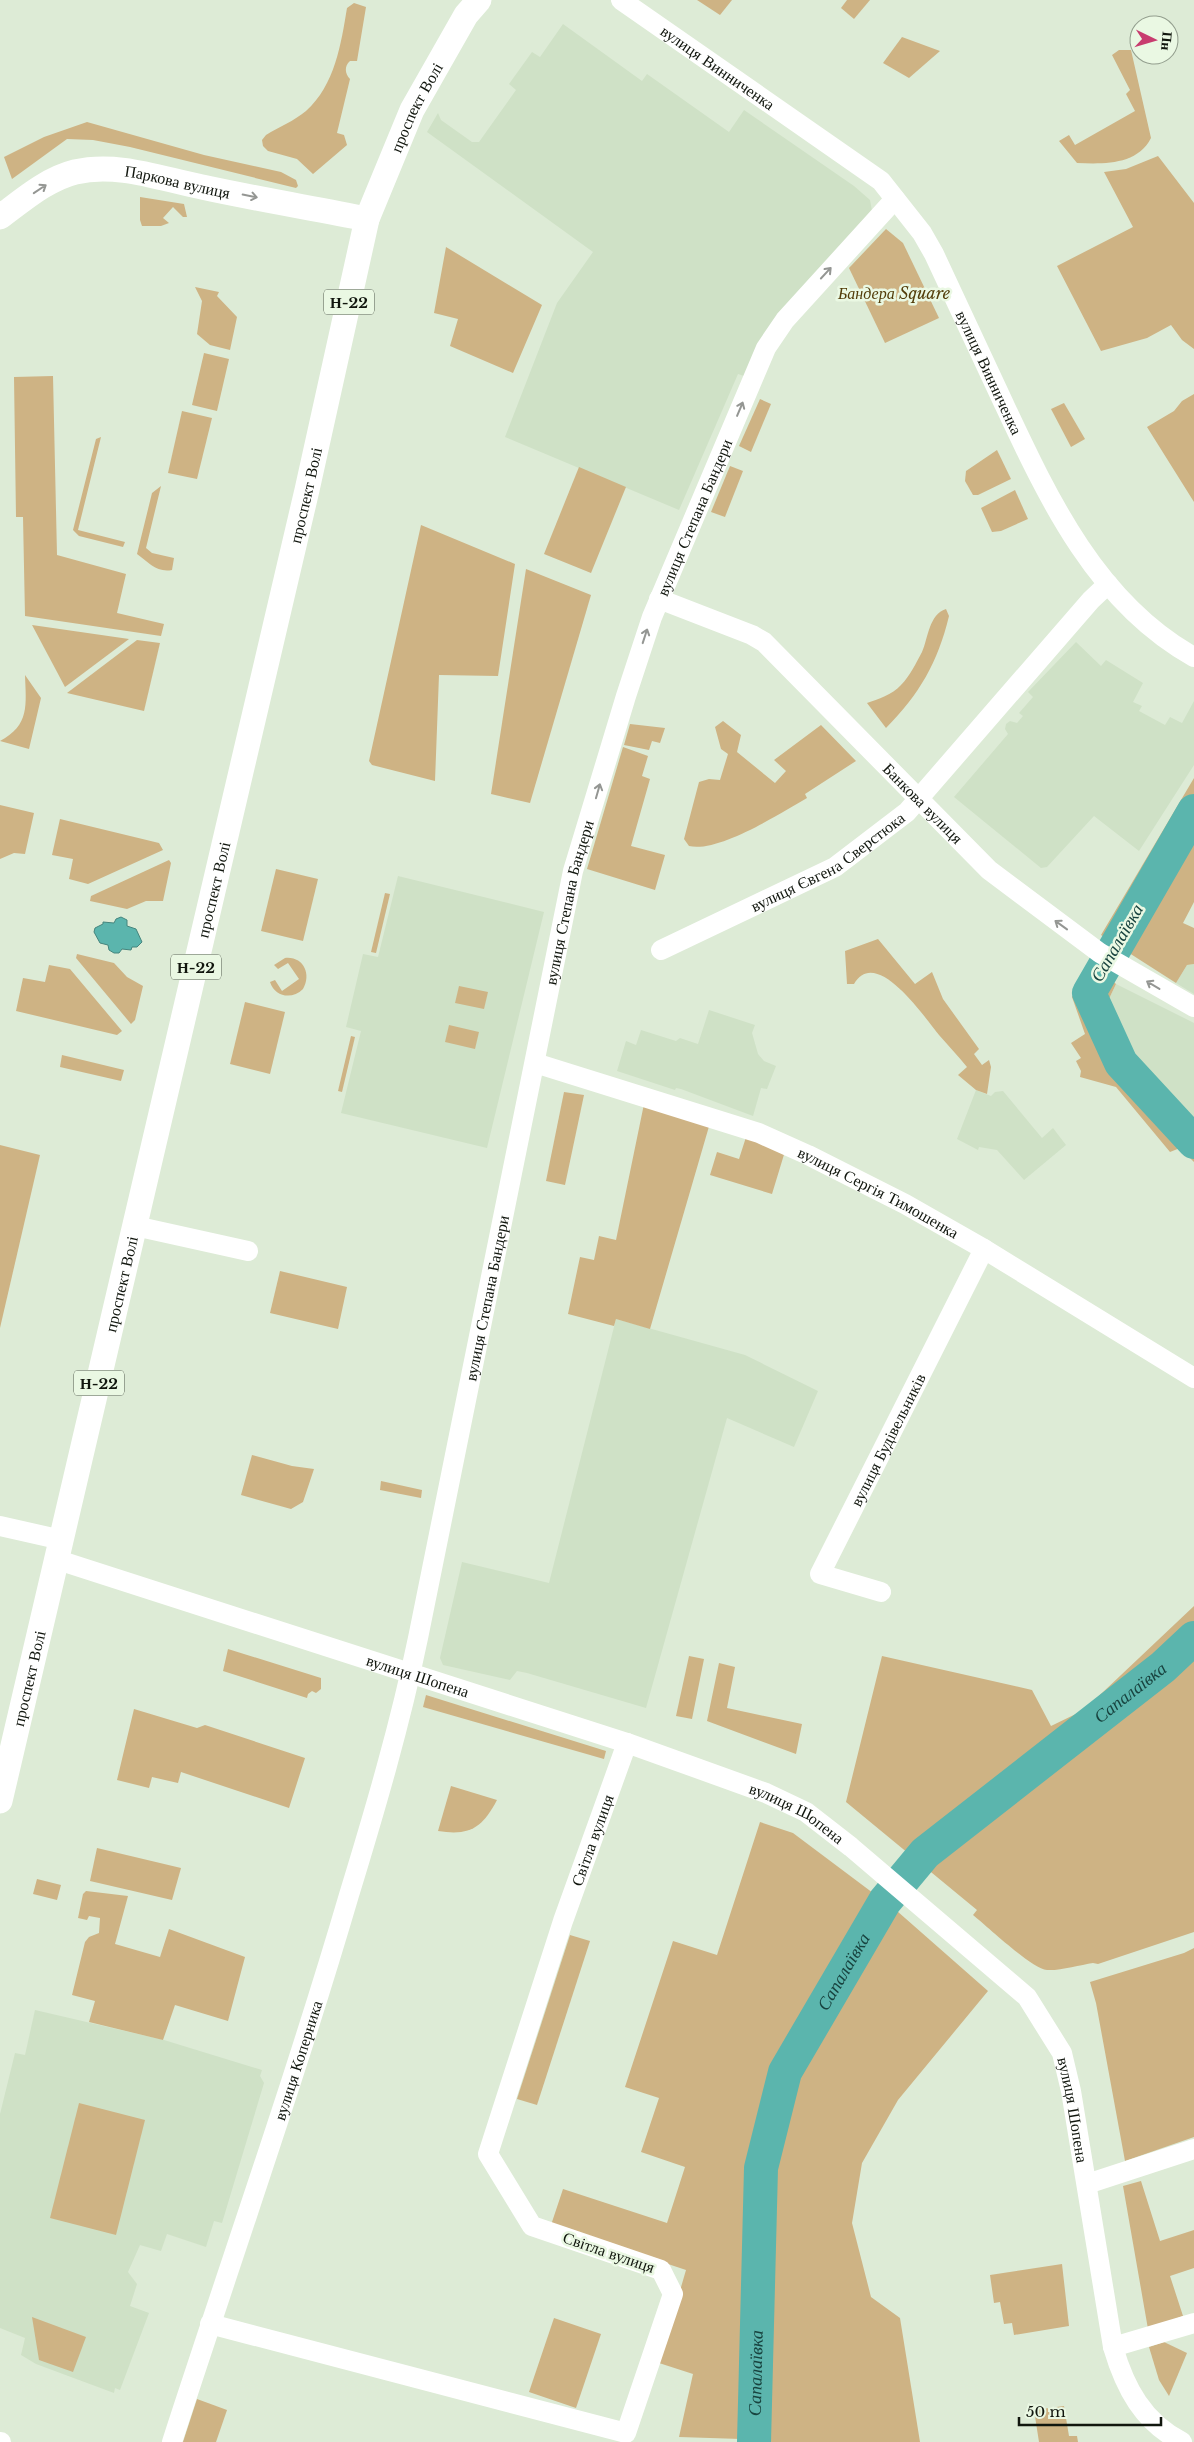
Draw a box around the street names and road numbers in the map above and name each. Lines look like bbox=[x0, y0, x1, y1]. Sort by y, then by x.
street label: вулиця Винниченка bbox=[657, 21, 779, 114]
street label: проспект Волі bbox=[386, 59, 447, 155]
street label: Паркова вулиця bbox=[123, 160, 233, 203]
road number: Н-22 bbox=[324, 290, 374, 314]
street label: вулиця Винниченка bbox=[952, 307, 1027, 438]
street label: вулиця Степана Бандери bbox=[652, 435, 737, 599]
street label: проспект Волі bbox=[285, 445, 326, 545]
street label: Банкова вулиця bbox=[879, 759, 968, 848]
street label: вулиця Євгена Сверстюка bbox=[747, 808, 908, 916]
street label: вулиця Степана Бандери bbox=[540, 817, 598, 987]
street label: проспект Волі bbox=[193, 839, 234, 940]
road number: Н-22 bbox=[171, 954, 221, 980]
street label: вулиця Сергія Тимошенка bbox=[795, 1142, 962, 1243]
street label: вулиця Степана Бандери bbox=[460, 1213, 513, 1383]
street label: проспект Волі bbox=[100, 1234, 142, 1334]
street label: вулиця Будівельників bbox=[846, 1369, 930, 1510]
road number: Н-22 bbox=[74, 1370, 124, 1396]
street label: проспект Волі bbox=[8, 1628, 50, 1728]
street label: вулиця Шопена bbox=[364, 1650, 472, 1702]
street label: вулиця Шопена bbox=[747, 1778, 848, 1848]
street label: Світла вулиця bbox=[566, 1791, 618, 1889]
street label: вулиця Коперника bbox=[269, 1998, 326, 2123]
street label: вулиця Шопена bbox=[1053, 2055, 1093, 2164]
street label: Світла вулиця bbox=[560, 2227, 658, 2277]

